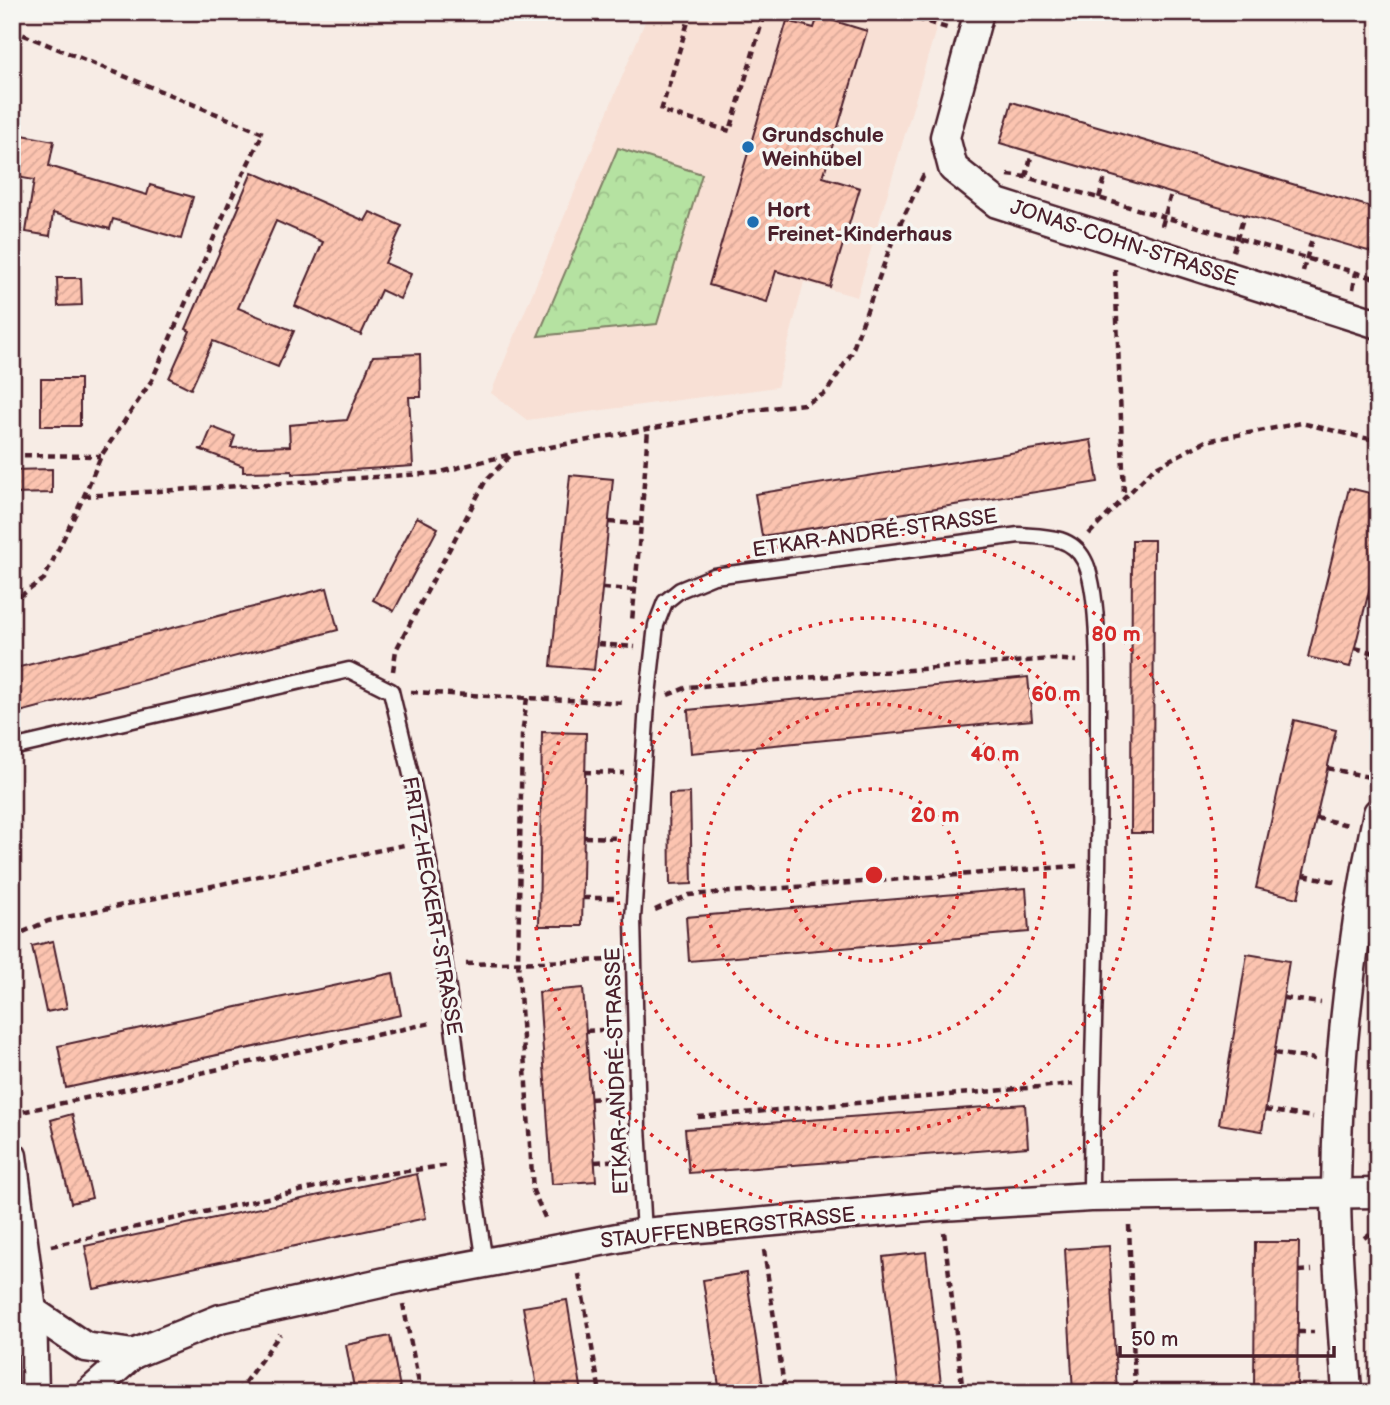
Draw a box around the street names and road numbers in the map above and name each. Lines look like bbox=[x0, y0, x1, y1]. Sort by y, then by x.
street label: JONAS-COHN-STRASSE bbox=[1007, 194, 1241, 292]
street label: ETKAR-ANDRÉ-STRASSE bbox=[751, 503, 999, 563]
street label: FRITZ-HECKERT-STRASSE bbox=[397, 775, 467, 1037]
street label: ETKAR-ANDRÉ-STRASSE bbox=[600, 947, 634, 1195]
street label: STAUFFENBERGSTRASSE bbox=[599, 1202, 857, 1254]

